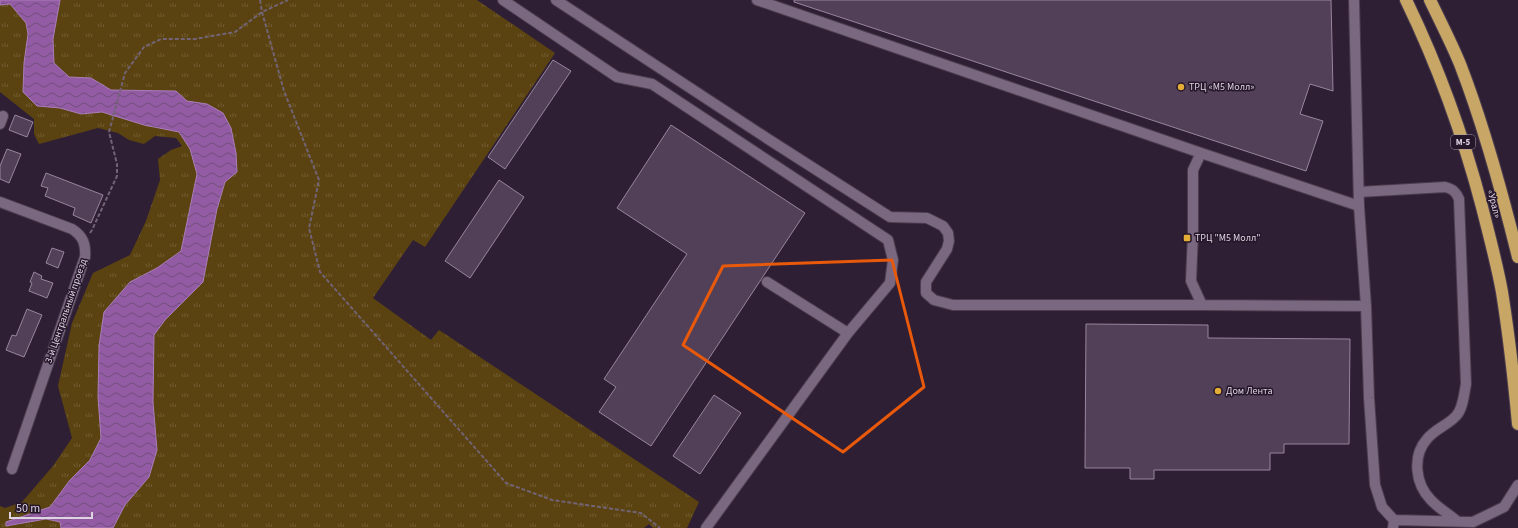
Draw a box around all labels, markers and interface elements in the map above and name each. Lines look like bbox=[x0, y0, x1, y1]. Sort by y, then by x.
place label: ТРЦ «М5 Молл» bbox=[1189, 80, 1255, 94]
marker: ТРЦ «М5 Молл» bbox=[1176, 82, 1186, 92]
road number: М-5 bbox=[1451, 135, 1475, 149]
street label: «Урал» bbox=[1483, 188, 1505, 220]
place label: ТРЦ "М5 Молл" bbox=[1195, 231, 1261, 245]
marker: ТРЦ "М5 Молл" bbox=[1182, 233, 1192, 243]
street label: 3-й Центральный проезд bbox=[42, 256, 91, 365]
place label: Дом Лента bbox=[1226, 384, 1273, 398]
marker: Дом Лента bbox=[1213, 386, 1223, 396]
scale bar bbox=[10, 494, 92, 520]
text: 50 m bbox=[16, 500, 40, 517]

